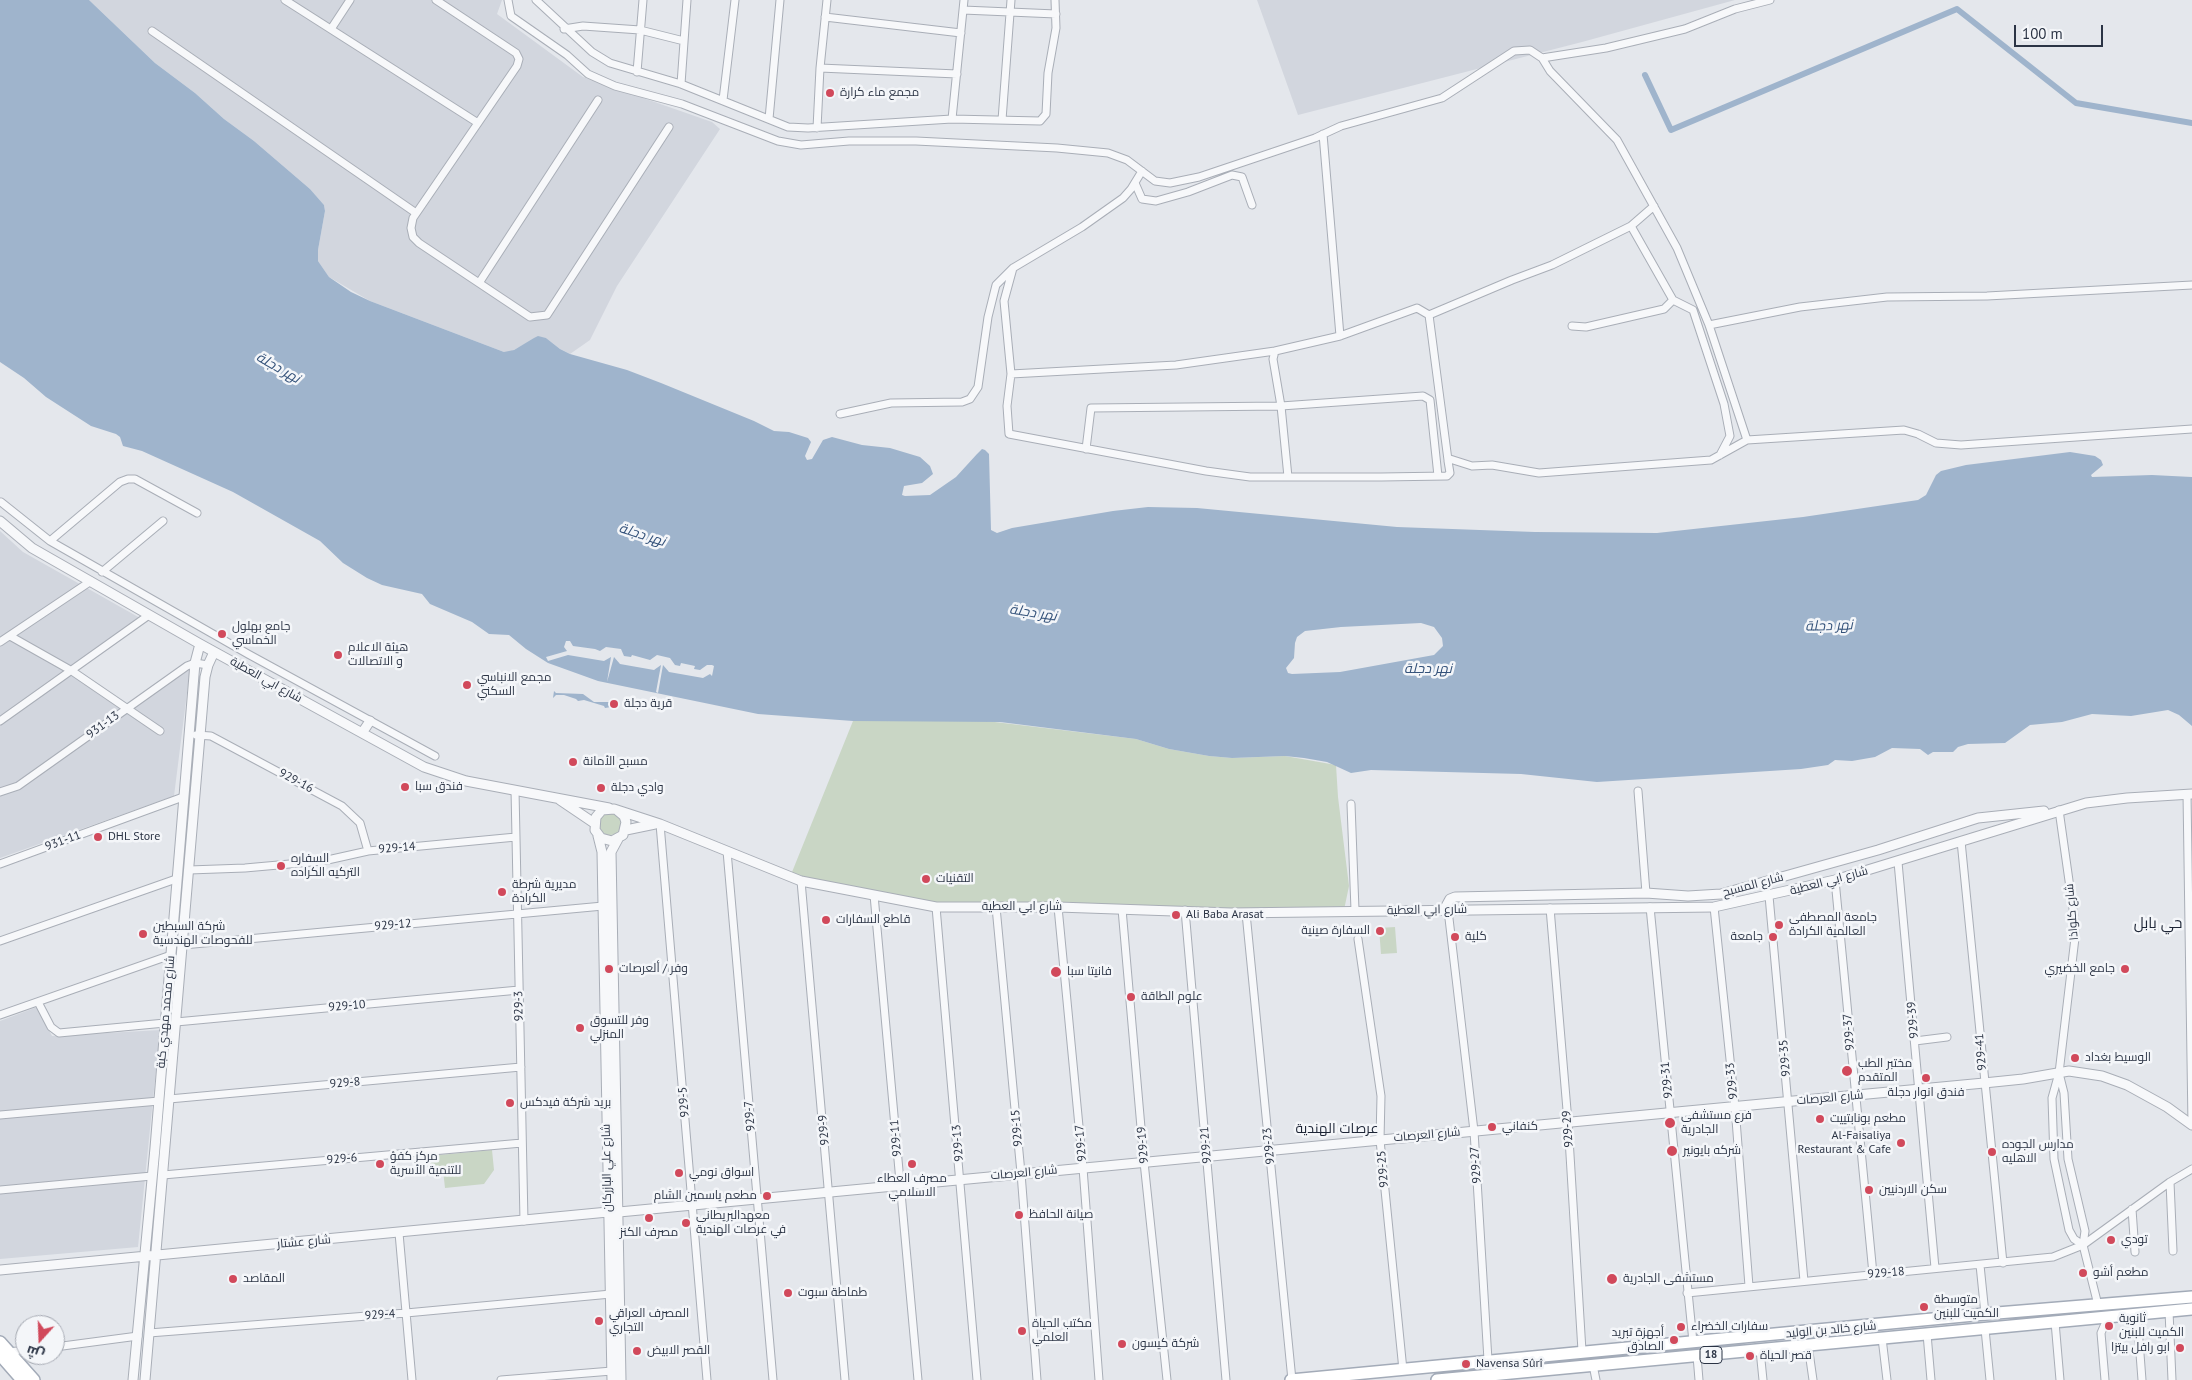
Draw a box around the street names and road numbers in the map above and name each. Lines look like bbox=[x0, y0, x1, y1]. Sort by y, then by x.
street label: شارع ابي العطية bbox=[227, 654, 305, 706]
street label: 931-13 bbox=[84, 708, 122, 742]
street label: 929-16 bbox=[276, 766, 316, 796]
street label: 931-11 bbox=[43, 828, 83, 854]
street label: 929-14 bbox=[378, 839, 416, 857]
street label: شارع ابي العطية bbox=[1788, 864, 1870, 898]
street label: شارع المسبح bbox=[1721, 870, 1785, 900]
street label: شارع كلواذا bbox=[2062, 883, 2082, 941]
street label: شارع ابي العطية bbox=[982, 900, 1062, 914]
street label: شارع ابي العطية bbox=[1387, 902, 1467, 918]
street label: 929-12 bbox=[374, 916, 412, 934]
street label: شارع محمد مهدي كبة bbox=[154, 955, 178, 1069]
street label: 929-3 bbox=[512, 991, 526, 1021]
street label: 929-10 bbox=[328, 997, 366, 1015]
street label: 929-39 bbox=[1904, 1001, 1922, 1039]
street label: 929-37 bbox=[1840, 1013, 1858, 1051]
street label: 929-41 bbox=[1972, 1033, 1990, 1071]
street label: 929-35 bbox=[1776, 1039, 1794, 1077]
street label: 929-31 bbox=[1658, 1061, 1676, 1099]
street label: 929-33 bbox=[1723, 1062, 1741, 1100]
street label: 929-8 bbox=[329, 1074, 361, 1092]
street label: 929-5 bbox=[675, 1086, 693, 1118]
street label: شارع العرصات bbox=[1796, 1088, 1864, 1108]
street label: 929-7 bbox=[741, 1100, 759, 1132]
street label: 929-15 bbox=[1008, 1109, 1026, 1147]
street label: 929-29 bbox=[1560, 1110, 1576, 1148]
street label: 929-9 bbox=[815, 1114, 833, 1146]
street label: 929-11 bbox=[887, 1119, 905, 1157]
street label: شارع علي البازركان bbox=[599, 1124, 615, 1212]
street label: 929-13 bbox=[949, 1124, 967, 1162]
street label: 929-17 bbox=[1072, 1124, 1090, 1162]
street label: شارع العرصات bbox=[1393, 1125, 1461, 1145]
street label: 929-19 bbox=[1134, 1126, 1152, 1164]
street label: 929-21 bbox=[1197, 1126, 1215, 1164]
street label: 929-23 bbox=[1260, 1127, 1278, 1165]
street label: 929-27 bbox=[1468, 1146, 1484, 1184]
street label: 929-6 bbox=[326, 1150, 358, 1168]
street label: 929-25 bbox=[1374, 1150, 1392, 1188]
street label: شارع العرصات bbox=[990, 1163, 1058, 1183]
street label: شارع عشتار bbox=[276, 1232, 332, 1252]
street label: 929-18 bbox=[1867, 1264, 1905, 1282]
street label: 929-4 bbox=[364, 1307, 396, 1323]
street label: شارع خالد بن الوليد bbox=[1785, 1319, 1877, 1341]
road number: 18 bbox=[1700, 1346, 1722, 1364]

